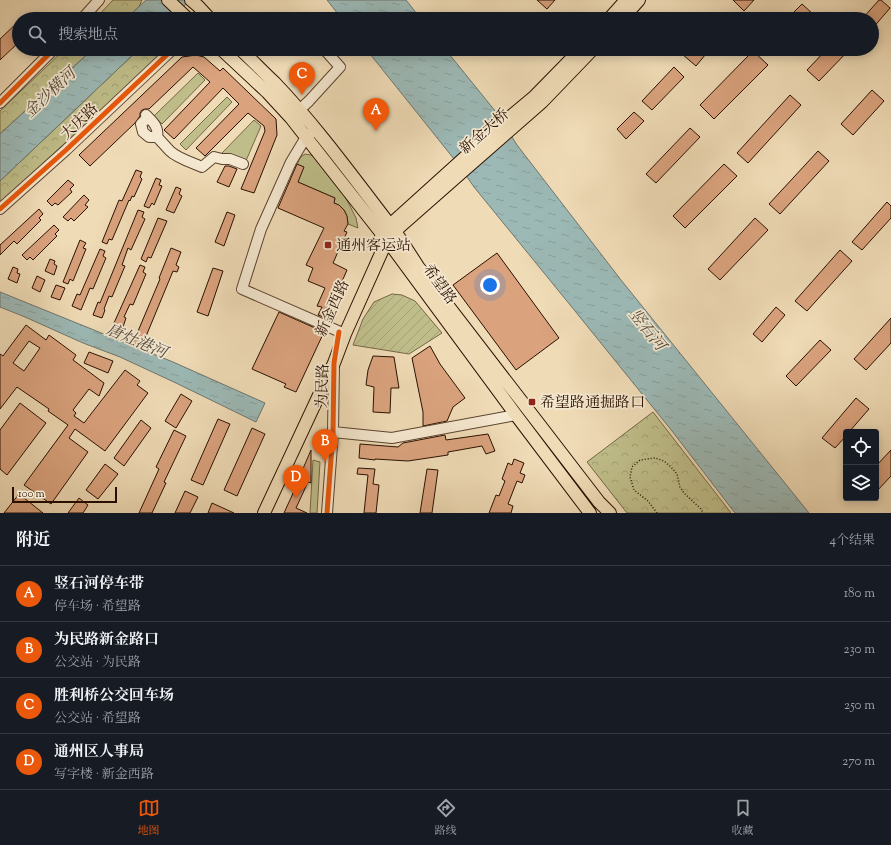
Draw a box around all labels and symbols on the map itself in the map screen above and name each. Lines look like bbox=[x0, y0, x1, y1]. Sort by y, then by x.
water label: 金沙横河 bbox=[19, 62, 84, 124]
pin: C bbox=[289, 62, 315, 95]
pin: A bbox=[363, 98, 389, 131]
street label: 大庆路 bbox=[57, 99, 104, 145]
street label: 新金大桥 bbox=[455, 105, 515, 160]
place label: 通州客运站 bbox=[336, 236, 411, 257]
marker: 通州客运站 bbox=[323, 240, 333, 250]
street label: 希望路 bbox=[417, 261, 461, 309]
your location bbox=[480, 275, 500, 295]
street label: 新金西路 bbox=[312, 277, 355, 340]
water label: 竖石河 bbox=[622, 305, 672, 359]
water label: 唐灶港河 bbox=[102, 319, 173, 367]
street label: 为民路 bbox=[312, 363, 335, 409]
place label: 希望路通掘路口 bbox=[540, 393, 645, 414]
marker: 希望路通掘路口 bbox=[527, 397, 537, 407]
pin: B bbox=[312, 429, 338, 462]
pin: D bbox=[283, 465, 309, 498]
scale bar bbox=[12, 485, 117, 504]

